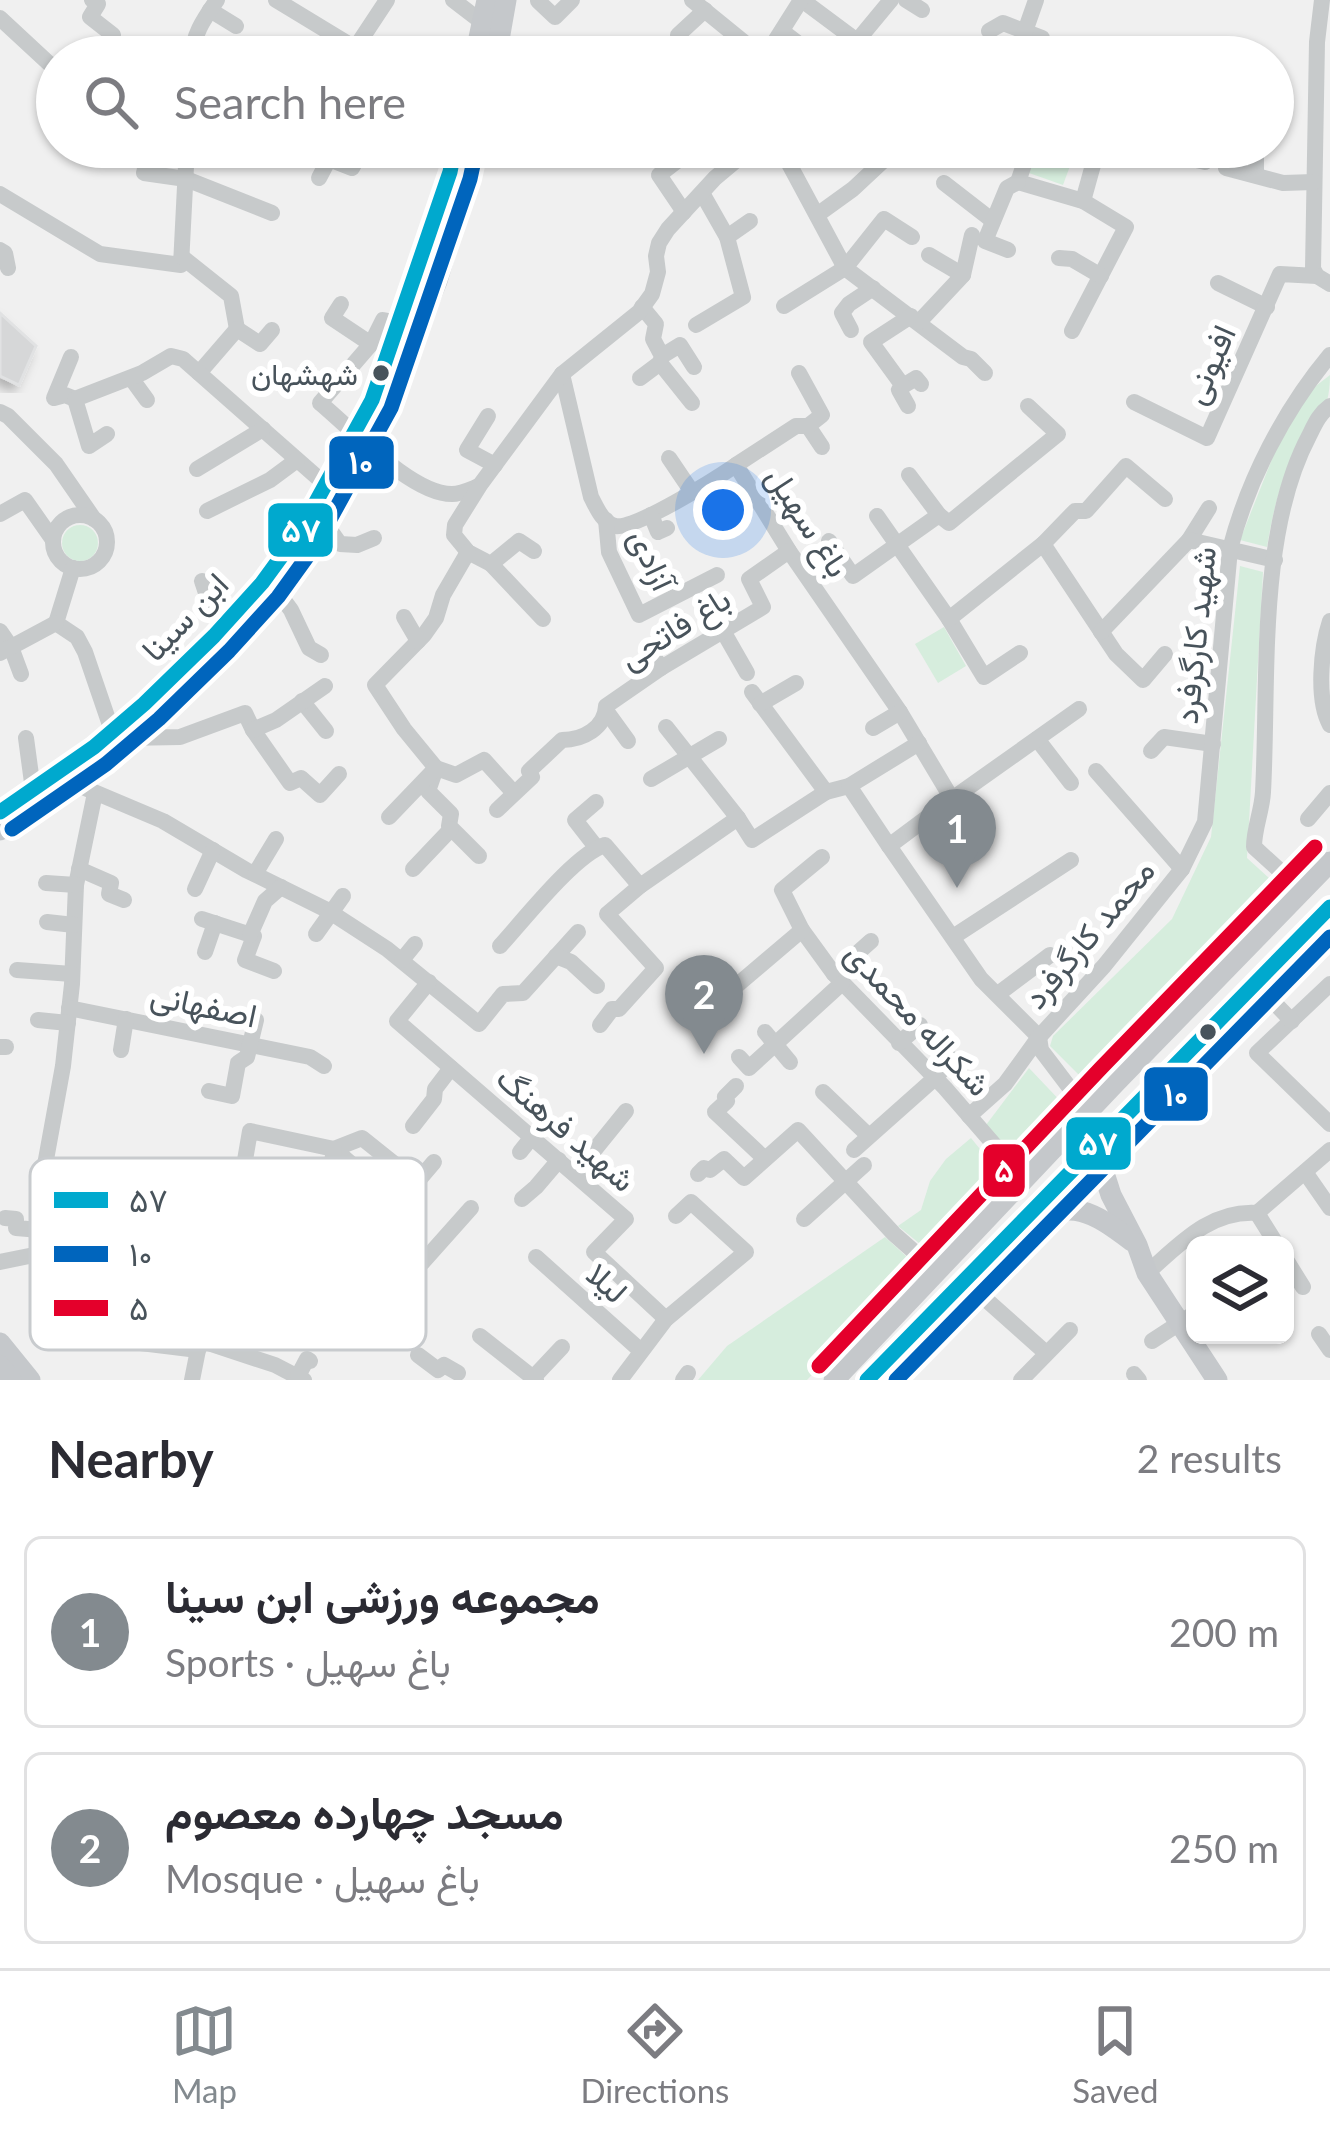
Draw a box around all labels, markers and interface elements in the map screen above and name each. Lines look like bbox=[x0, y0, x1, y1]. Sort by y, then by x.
search box bbox=[36, 36, 1294, 168]
icon: search bbox=[78, 69, 144, 135]
text: Search here bbox=[174, 75, 406, 129]
street label: افیونی bbox=[1173, 318, 1245, 410]
place label: شهشهان bbox=[251, 355, 358, 393]
marker: شهشهان bbox=[370, 362, 392, 384]
line badge: ۱۰ bbox=[327, 434, 396, 491]
text: ۱۰ bbox=[349, 441, 373, 481]
street label: باغ سهیل bbox=[755, 458, 859, 586]
your location bbox=[693, 480, 753, 540]
line badge: ۵۷ bbox=[266, 501, 335, 559]
text: ۵۷ bbox=[281, 509, 321, 549]
street label: آزادی bbox=[620, 522, 686, 599]
street label: شهید کارگرفرد bbox=[1165, 544, 1225, 726]
street label: ابن سینا bbox=[132, 563, 236, 669]
street label: باغ فاتحی bbox=[611, 577, 739, 680]
pin: 1 bbox=[918, 789, 996, 888]
street label: محمد کارگرفرد bbox=[1014, 850, 1164, 1017]
street label: شکراله محمدی bbox=[836, 933, 1000, 1105]
pin: 2 bbox=[665, 955, 743, 1054]
street label: اصفهانی bbox=[147, 973, 261, 1037]
unlabelled marker bbox=[1197, 1021, 1219, 1043]
street label: شهید فرهنگ bbox=[488, 1057, 645, 1201]
line badge: ۱۰ bbox=[1142, 1065, 1210, 1123]
text: ۱۰ bbox=[1164, 1073, 1188, 1113]
line badge: ۵۷ bbox=[1064, 1115, 1133, 1172]
text: ۵۷ bbox=[1078, 1122, 1118, 1162]
line badge: ۵ bbox=[981, 1142, 1027, 1199]
text: ۵ bbox=[994, 1149, 1014, 1189]
legend bbox=[30, 1158, 426, 1350]
text: ۵۷ bbox=[129, 1179, 168, 1219]
text: ۱۰ bbox=[129, 1233, 152, 1273]
map controls bbox=[1186, 1236, 1294, 1344]
button: layers bbox=[1186, 1236, 1294, 1344]
street label: لیلا bbox=[579, 1253, 637, 1311]
text: ۵ bbox=[129, 1287, 148, 1327]
text: Nearby bbox=[48, 1428, 214, 1489]
text: 2 results bbox=[1137, 1435, 1282, 1481]
text: مجموعه ورزشی ابن سینا bbox=[165, 1569, 600, 1623]
text: 1 bbox=[79, 1609, 101, 1655]
text: 200 m bbox=[1169, 1609, 1279, 1655]
text: Sports · باغ سهیل bbox=[165, 1639, 451, 1685]
text: مسجد چهارده معصوم bbox=[165, 1785, 564, 1839]
text: 2 bbox=[79, 1825, 101, 1871]
text: 250 m bbox=[1169, 1825, 1279, 1871]
text: Mosque · باغ سهیل bbox=[165, 1855, 480, 1901]
tab: Map bbox=[171, 1998, 237, 2110]
tab: Directions bbox=[580, 1998, 729, 2110]
tab: Saved bbox=[1072, 1998, 1159, 2110]

